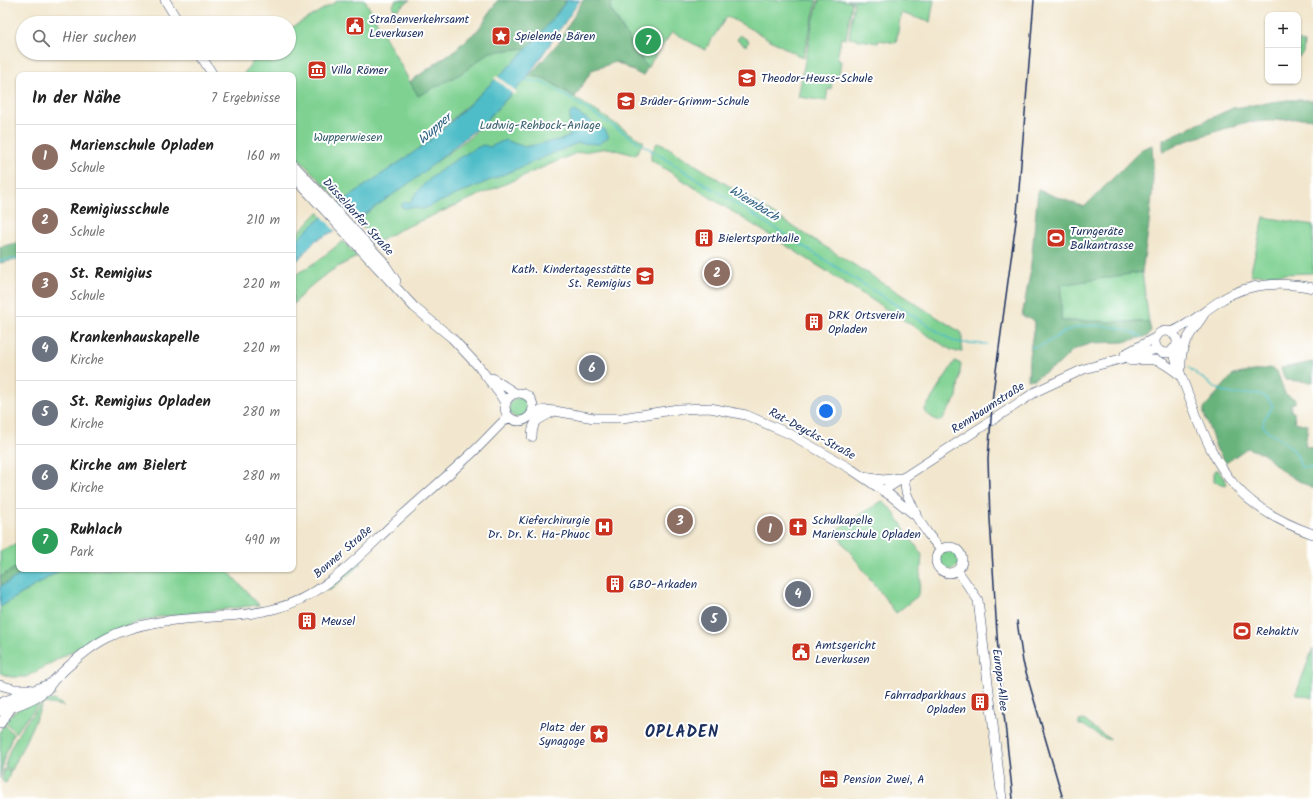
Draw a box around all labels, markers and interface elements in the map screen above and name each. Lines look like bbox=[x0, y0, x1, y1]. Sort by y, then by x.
place label: Straßenverkehrsamt Leverkusen bbox=[369, 10, 470, 43]
map controls bbox=[1265, 12, 1301, 84]
button: + bbox=[1265, 12, 1301, 48]
public building icon: Straßenverkehrsamt Leverkusen bbox=[344, 15, 366, 37]
search box bbox=[16, 16, 296, 60]
place icon: Spielende Bären bbox=[490, 25, 512, 47]
text: Hier suchen bbox=[62, 26, 136, 50]
pin: 7 bbox=[635, 26, 661, 56]
icon: search bbox=[30, 27, 52, 49]
place label: Spielende Bären bbox=[515, 27, 595, 46]
button: − bbox=[1265, 48, 1301, 84]
museum icon: Villa Römer bbox=[306, 59, 328, 81]
place label: Villa Römer bbox=[331, 61, 389, 80]
school or university icon: Theodor-Heuss-Schule bbox=[736, 67, 758, 89]
place label: Theodor-Heuss-Schule bbox=[761, 69, 873, 88]
text: In der Nähe bbox=[32, 85, 121, 112]
text: 7 Ergebnisse bbox=[211, 88, 280, 109]
school or university icon: Brüder-Grimm-Schule bbox=[615, 90, 637, 112]
place label: Brüder-Grimm-Schule bbox=[640, 92, 750, 111]
water label: Wupper bbox=[413, 107, 459, 150]
park label: Ludwig-Rehbock-Anlage bbox=[480, 116, 601, 135]
park label: Wupperwiesen bbox=[313, 128, 383, 147]
text: Marienschule Opladen bbox=[70, 134, 214, 158]
text: 1 bbox=[43, 146, 47, 167]
text: 160 m bbox=[247, 146, 280, 167]
text: Schule bbox=[70, 158, 105, 179]
street label: Düsseldorfer Straße bbox=[318, 174, 399, 261]
water label: Wiembach bbox=[725, 180, 784, 228]
text: Remigiusschule bbox=[70, 198, 169, 222]
text: 2 bbox=[41, 210, 49, 231]
text: 210 m bbox=[246, 210, 280, 231]
text: Schule bbox=[70, 222, 105, 243]
place label: Turngeräte Balkantrasse bbox=[1070, 222, 1134, 255]
building icon: Bielertsporthalle bbox=[693, 227, 715, 249]
sports icon: Turngeräte Balkantrasse bbox=[1045, 227, 1067, 249]
place label: Bielertsporthalle bbox=[718, 229, 800, 248]
pin: 2 bbox=[704, 258, 730, 288]
place label: Kath. Kindertagesstätte St. Remigius bbox=[511, 260, 632, 293]
text: St. Remigius bbox=[70, 262, 152, 286]
school or university icon: Kath. Kindertagesstätte St. Remigius bbox=[634, 265, 656, 287]
text: 3 bbox=[41, 274, 49, 295]
text: 220 m bbox=[243, 274, 280, 295]
text: Schule bbox=[70, 286, 105, 307]
place label: DRK Ortsverein Opladen bbox=[828, 306, 905, 339]
building icon: DRK Ortsverein Opladen bbox=[803, 311, 825, 333]
text: Krankenhauskapelle bbox=[70, 326, 200, 350]
text: 4 bbox=[41, 338, 49, 359]
text: 220 m bbox=[243, 338, 280, 359]
text: Kirche bbox=[70, 350, 104, 371]
pin: 6 bbox=[579, 353, 605, 383]
street label: Rennbaumstraße bbox=[948, 377, 1029, 439]
text: St. Remigius Opladen bbox=[70, 390, 211, 414]
your location bbox=[816, 401, 836, 421]
text: 5 bbox=[42, 402, 48, 423]
text: 280 m bbox=[243, 402, 280, 423]
street label: Rat-Deycks-Straße bbox=[765, 403, 859, 465]
text: Kirche bbox=[70, 414, 104, 435]
text: Kirche am Bielert bbox=[70, 454, 187, 478]
text: 6 bbox=[41, 466, 49, 487]
text: 280 m bbox=[243, 466, 280, 487]
text: Kirche bbox=[70, 478, 104, 499]
pin: 3 bbox=[667, 506, 693, 536]
place label: Kieferchirurgie Dr. Dr. K. Ha-Phuoc bbox=[488, 511, 591, 544]
place label: Schulkapelle Marienschule Opladen bbox=[812, 511, 921, 544]
pin: 1 bbox=[757, 514, 783, 544]
hospital icon: Kieferchirurgie Dr. Dr. K. Ha-Phuoc bbox=[593, 516, 615, 538]
church icon: Schulkapelle Marienschule Opladen bbox=[787, 516, 809, 538]
text: Ruhlach bbox=[70, 518, 122, 542]
street label: Bonner Straße bbox=[309, 520, 377, 583]
text: 7 bbox=[42, 530, 48, 551]
text: 490 m bbox=[244, 530, 280, 551]
text: Park bbox=[70, 542, 94, 563]
building icon: GBO-Arkaden bbox=[604, 573, 626, 595]
place label: GBO-Arkaden bbox=[629, 575, 697, 594]
pin: 4 bbox=[785, 579, 811, 609]
pin: 5 bbox=[701, 604, 727, 634]
building icon: Meusel bbox=[296, 610, 318, 632]
place label: Meusel bbox=[321, 612, 355, 631]
sports icon: Rehaktiv bbox=[1231, 620, 1253, 642]
place label: Rehaktiv bbox=[1256, 622, 1300, 641]
place label: Amtsgericht Leverkusen bbox=[815, 636, 876, 669]
public building icon: Amtsgericht Leverkusen bbox=[790, 641, 812, 663]
street label: Europa-Allee bbox=[987, 648, 1013, 713]
place label: Fahrradparkhaus Opladen bbox=[884, 686, 966, 719]
building icon: Fahrradparkhaus Opladen bbox=[969, 691, 991, 713]
place label: Platz der Synagoge bbox=[539, 718, 586, 751]
district label: OPLADEN bbox=[645, 720, 719, 745]
place icon: Platz der Synagoge bbox=[588, 723, 610, 745]
hotel icon: Pension Zwei, A bbox=[818, 768, 840, 790]
place label: Pension Zwei, A bbox=[843, 770, 925, 789]

